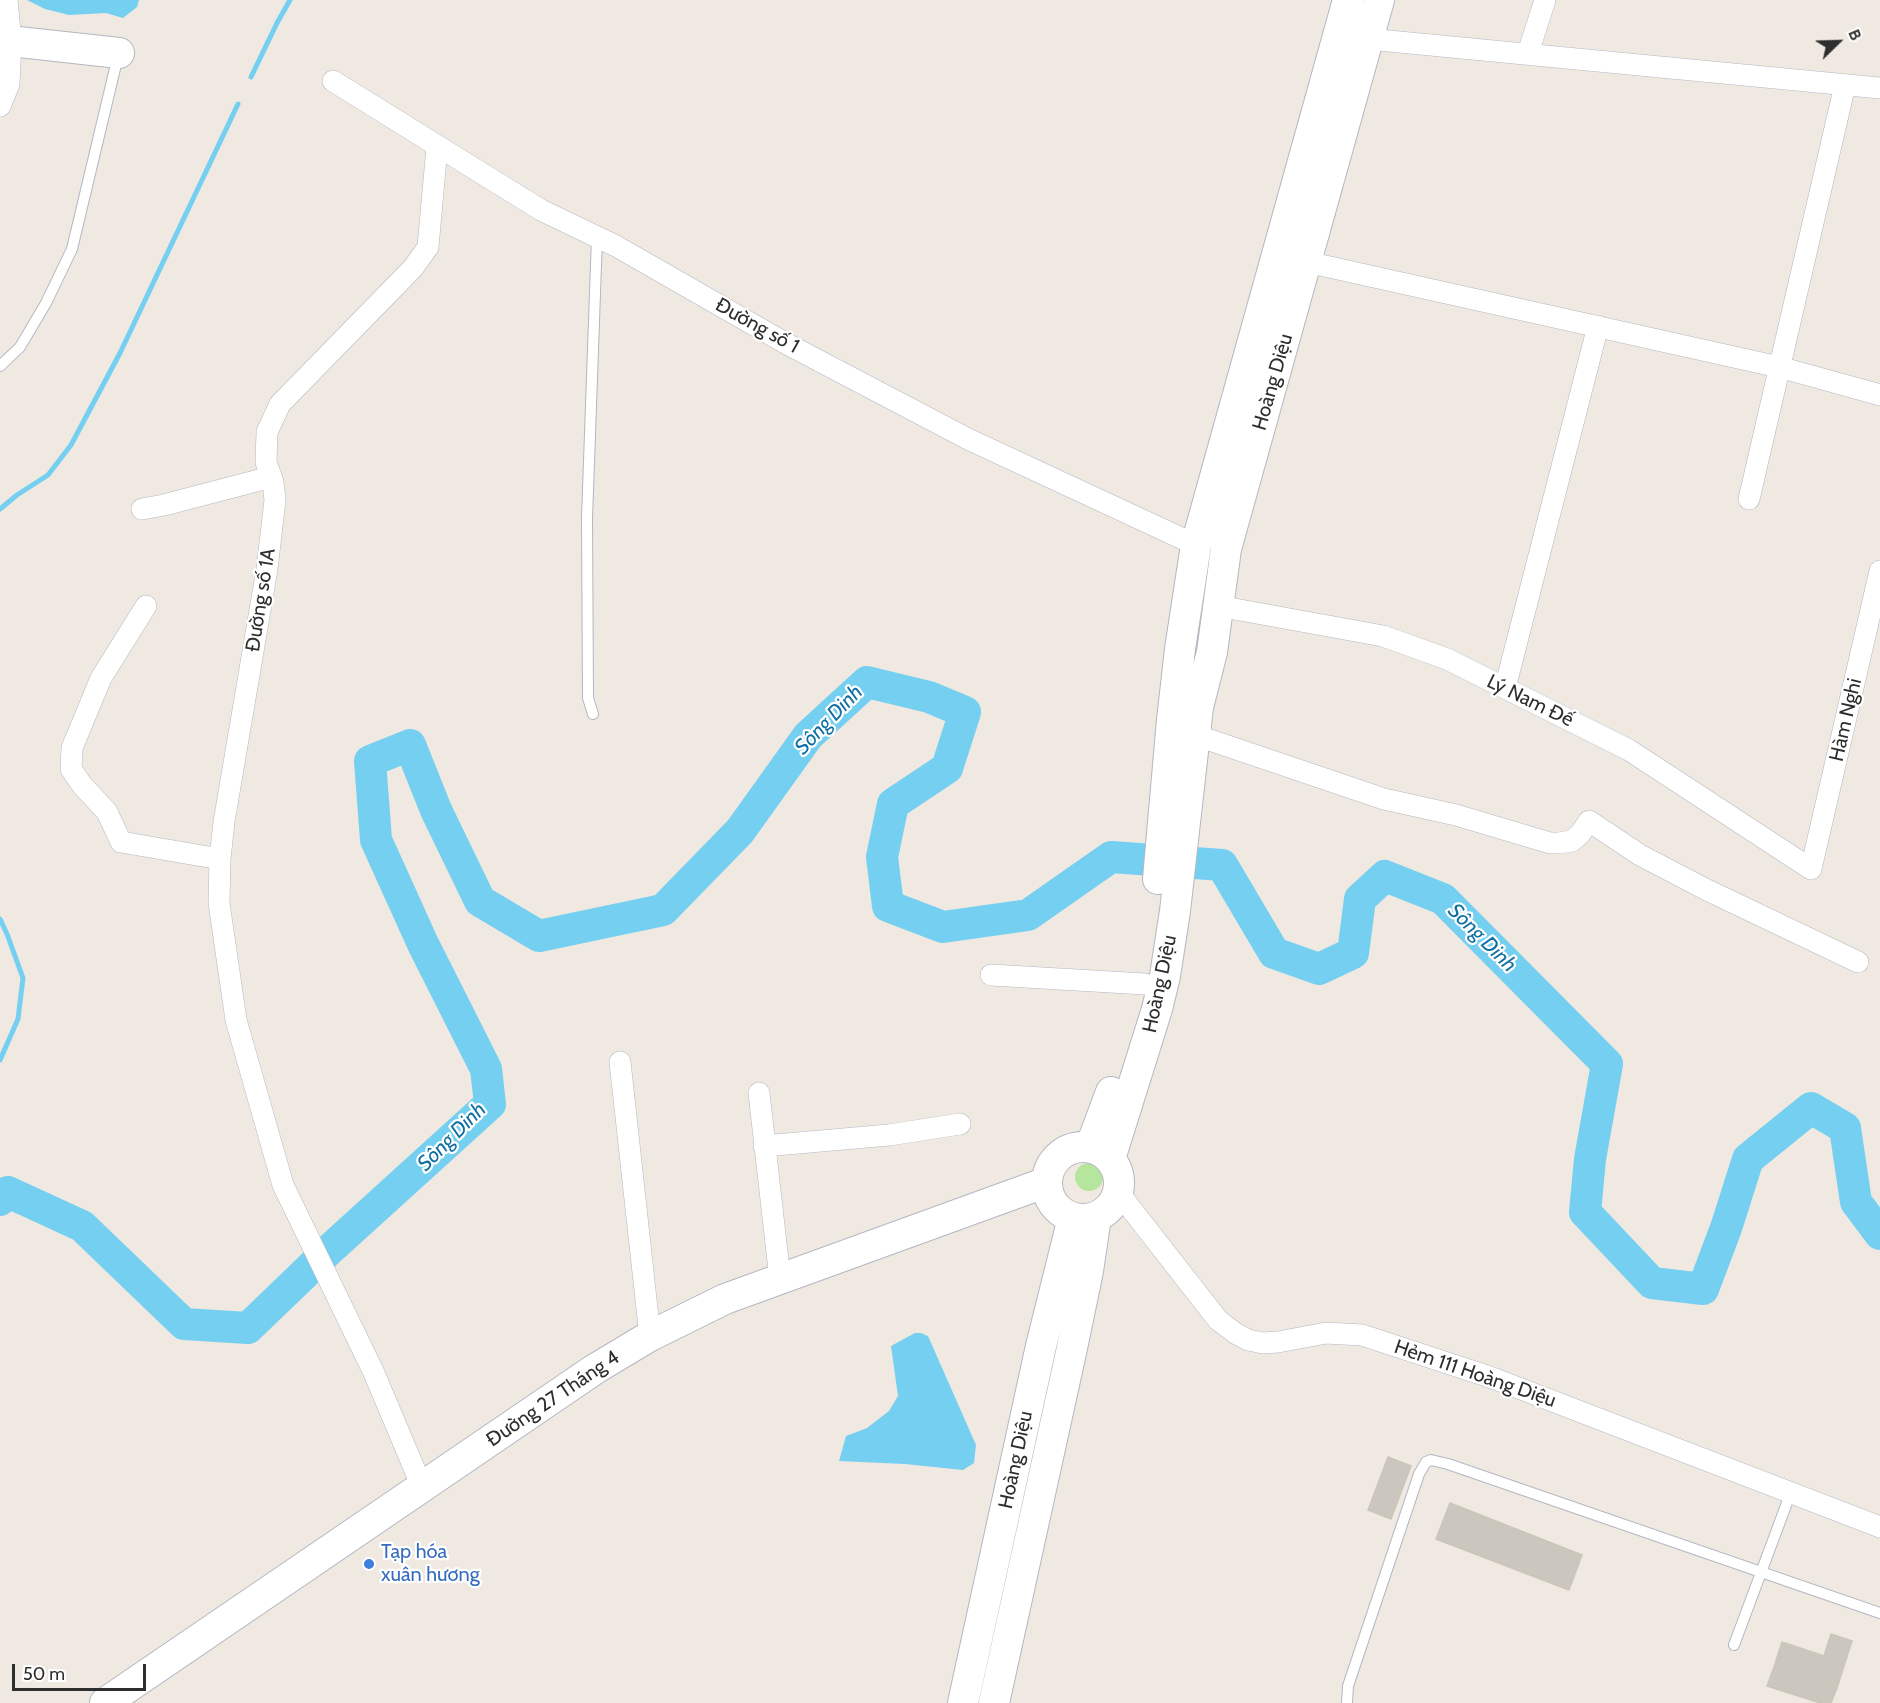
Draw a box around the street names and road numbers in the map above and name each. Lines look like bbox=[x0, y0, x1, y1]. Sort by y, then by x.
street label: Đường số 1 bbox=[711, 293, 803, 359]
street label: Hoàng Diệu bbox=[1248, 331, 1298, 433]
street label: Đường số 1A bbox=[241, 547, 281, 653]
street label: Lý Nam Đế bbox=[1483, 670, 1577, 732]
street label: Hàm Nghi bbox=[1825, 676, 1867, 764]
street label: Hoàng Diệu bbox=[1138, 933, 1182, 1035]
street label: Hẻm 111 Hoàng Diệu bbox=[1391, 1335, 1559, 1413]
street label: Đường 27 Tháng 4 bbox=[482, 1346, 624, 1452]
street label: Hoàng Diệu bbox=[994, 1409, 1038, 1511]

